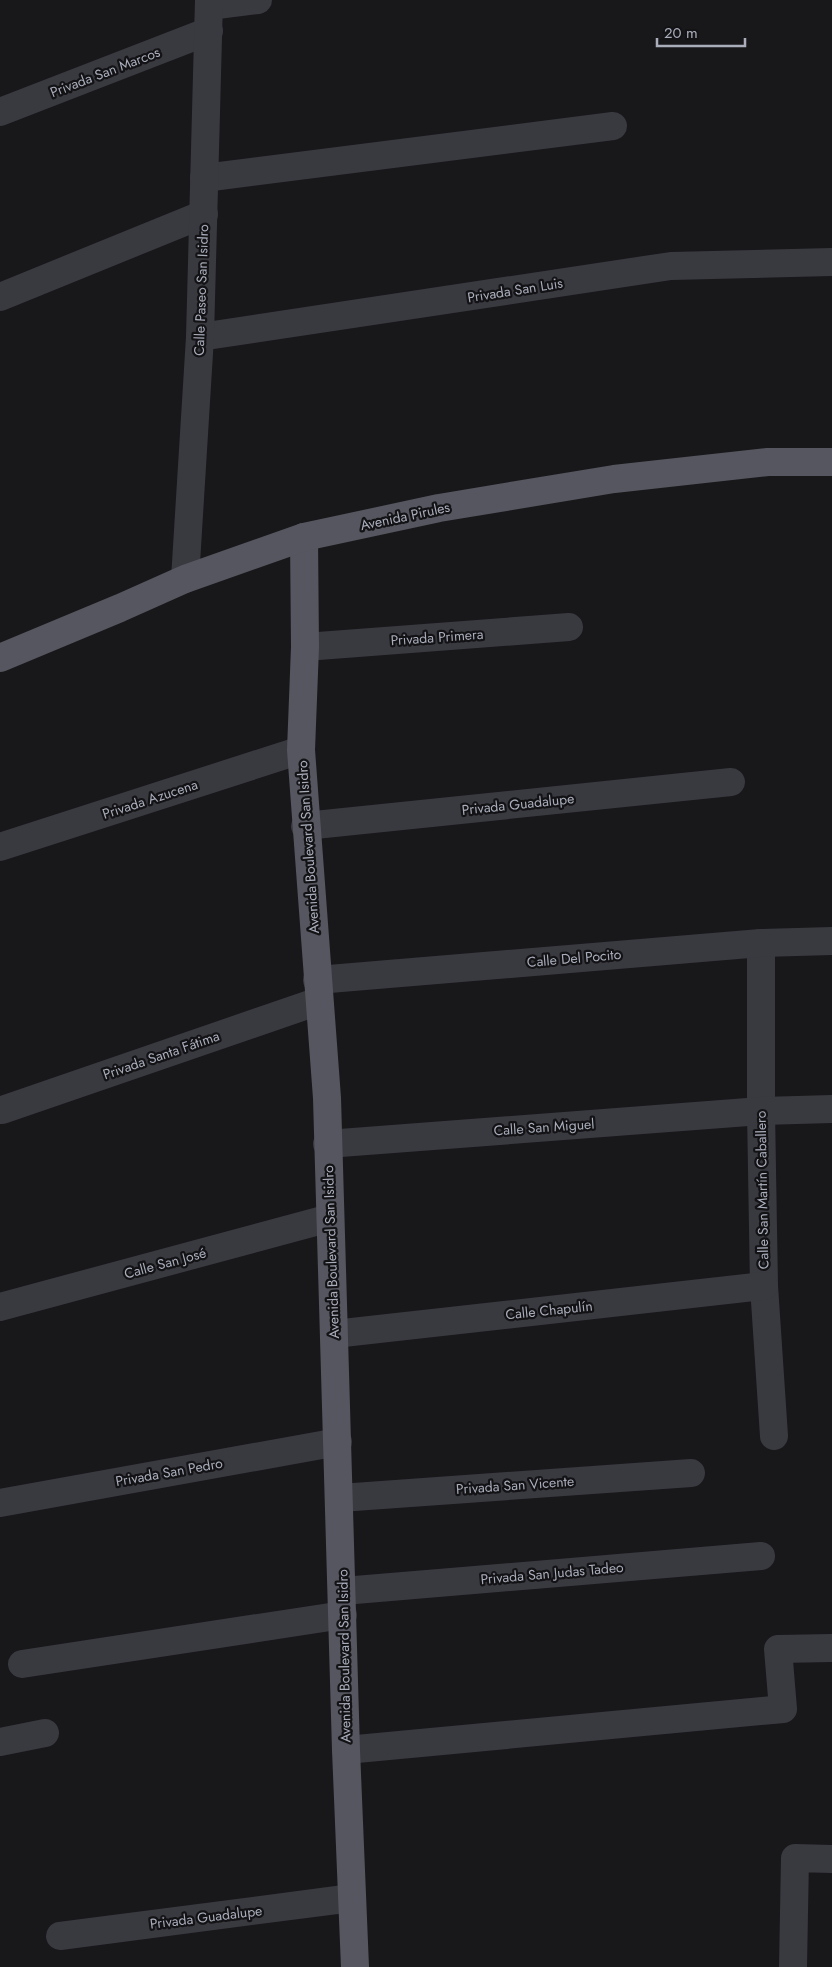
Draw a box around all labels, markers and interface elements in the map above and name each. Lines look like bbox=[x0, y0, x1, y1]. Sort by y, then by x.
scale bar bbox=[657, 15, 744, 47]
text: 20 m bbox=[664, 22, 698, 44]
street label: Privada San Marcos bbox=[47, 42, 163, 102]
street label: Calle Paseo San Isidro bbox=[189, 223, 213, 356]
street label: Privada San Luis bbox=[466, 273, 564, 307]
street label: Avenida Pirules bbox=[358, 497, 452, 535]
street label: Privada Primera bbox=[390, 624, 484, 650]
street label: Avenida Boulevard San Isidro bbox=[292, 759, 324, 934]
street label: Privada Azucena bbox=[100, 774, 200, 824]
street label: Privada Guadalupe bbox=[461, 788, 575, 820]
street label: Calle Del Pocito bbox=[526, 944, 622, 972]
street label: Privada Santa Fátima bbox=[100, 1026, 222, 1084]
street label: Calle San Martín Caballero bbox=[751, 1110, 773, 1269]
street label: Calle San Miguel bbox=[493, 1114, 595, 1140]
street label: Avenida Boulevard San Isidro bbox=[318, 1165, 344, 1339]
street label: Calle San José bbox=[122, 1242, 208, 1284]
street label: Calle Chapulín bbox=[504, 1295, 594, 1325]
street label: Privada San Pedro bbox=[114, 1453, 224, 1491]
street label: Privada San Vicente bbox=[455, 1471, 575, 1499]
street label: Privada San Judas Tadeo bbox=[480, 1557, 625, 1589]
street label: Avenida Boulevard San Isidro bbox=[332, 1569, 356, 1743]
street label: Privada Guadalupe bbox=[149, 1900, 263, 1934]

